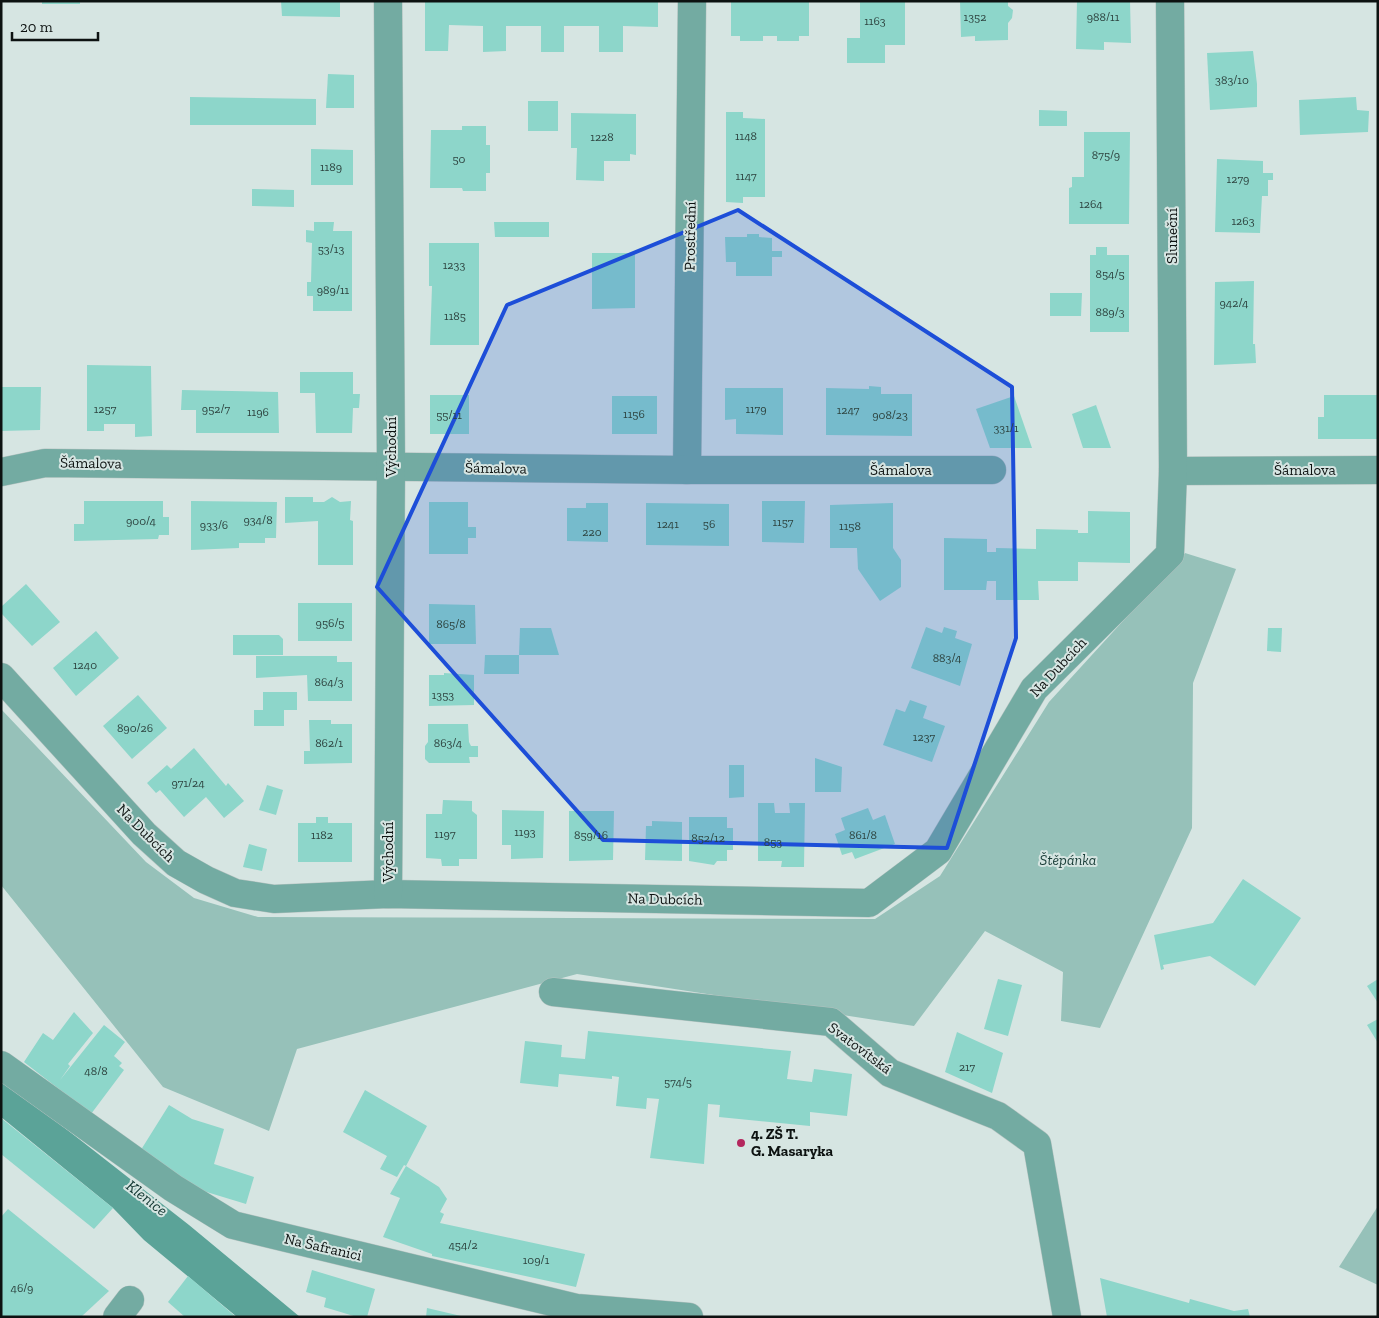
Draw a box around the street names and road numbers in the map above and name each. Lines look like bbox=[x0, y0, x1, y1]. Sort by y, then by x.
street label: Prostřední bbox=[680, 201, 700, 271]
street label: Sluneční bbox=[1163, 208, 1181, 264]
street label: Východní bbox=[382, 417, 400, 478]
street label: Šámalova bbox=[60, 453, 122, 473]
street label: Šámalova bbox=[465, 458, 527, 478]
street label: Šámalova bbox=[870, 461, 932, 479]
street label: Šámalova bbox=[1274, 461, 1336, 479]
street label: Na Dubcích bbox=[1026, 633, 1091, 701]
street label: Na Dubcích bbox=[113, 800, 179, 866]
street label: Východní bbox=[379, 822, 397, 883]
street label: Na Dubcích bbox=[627, 889, 703, 909]
street label: Svatovítská bbox=[825, 1018, 895, 1078]
street label: Na Šafranici bbox=[283, 1229, 363, 1265]

